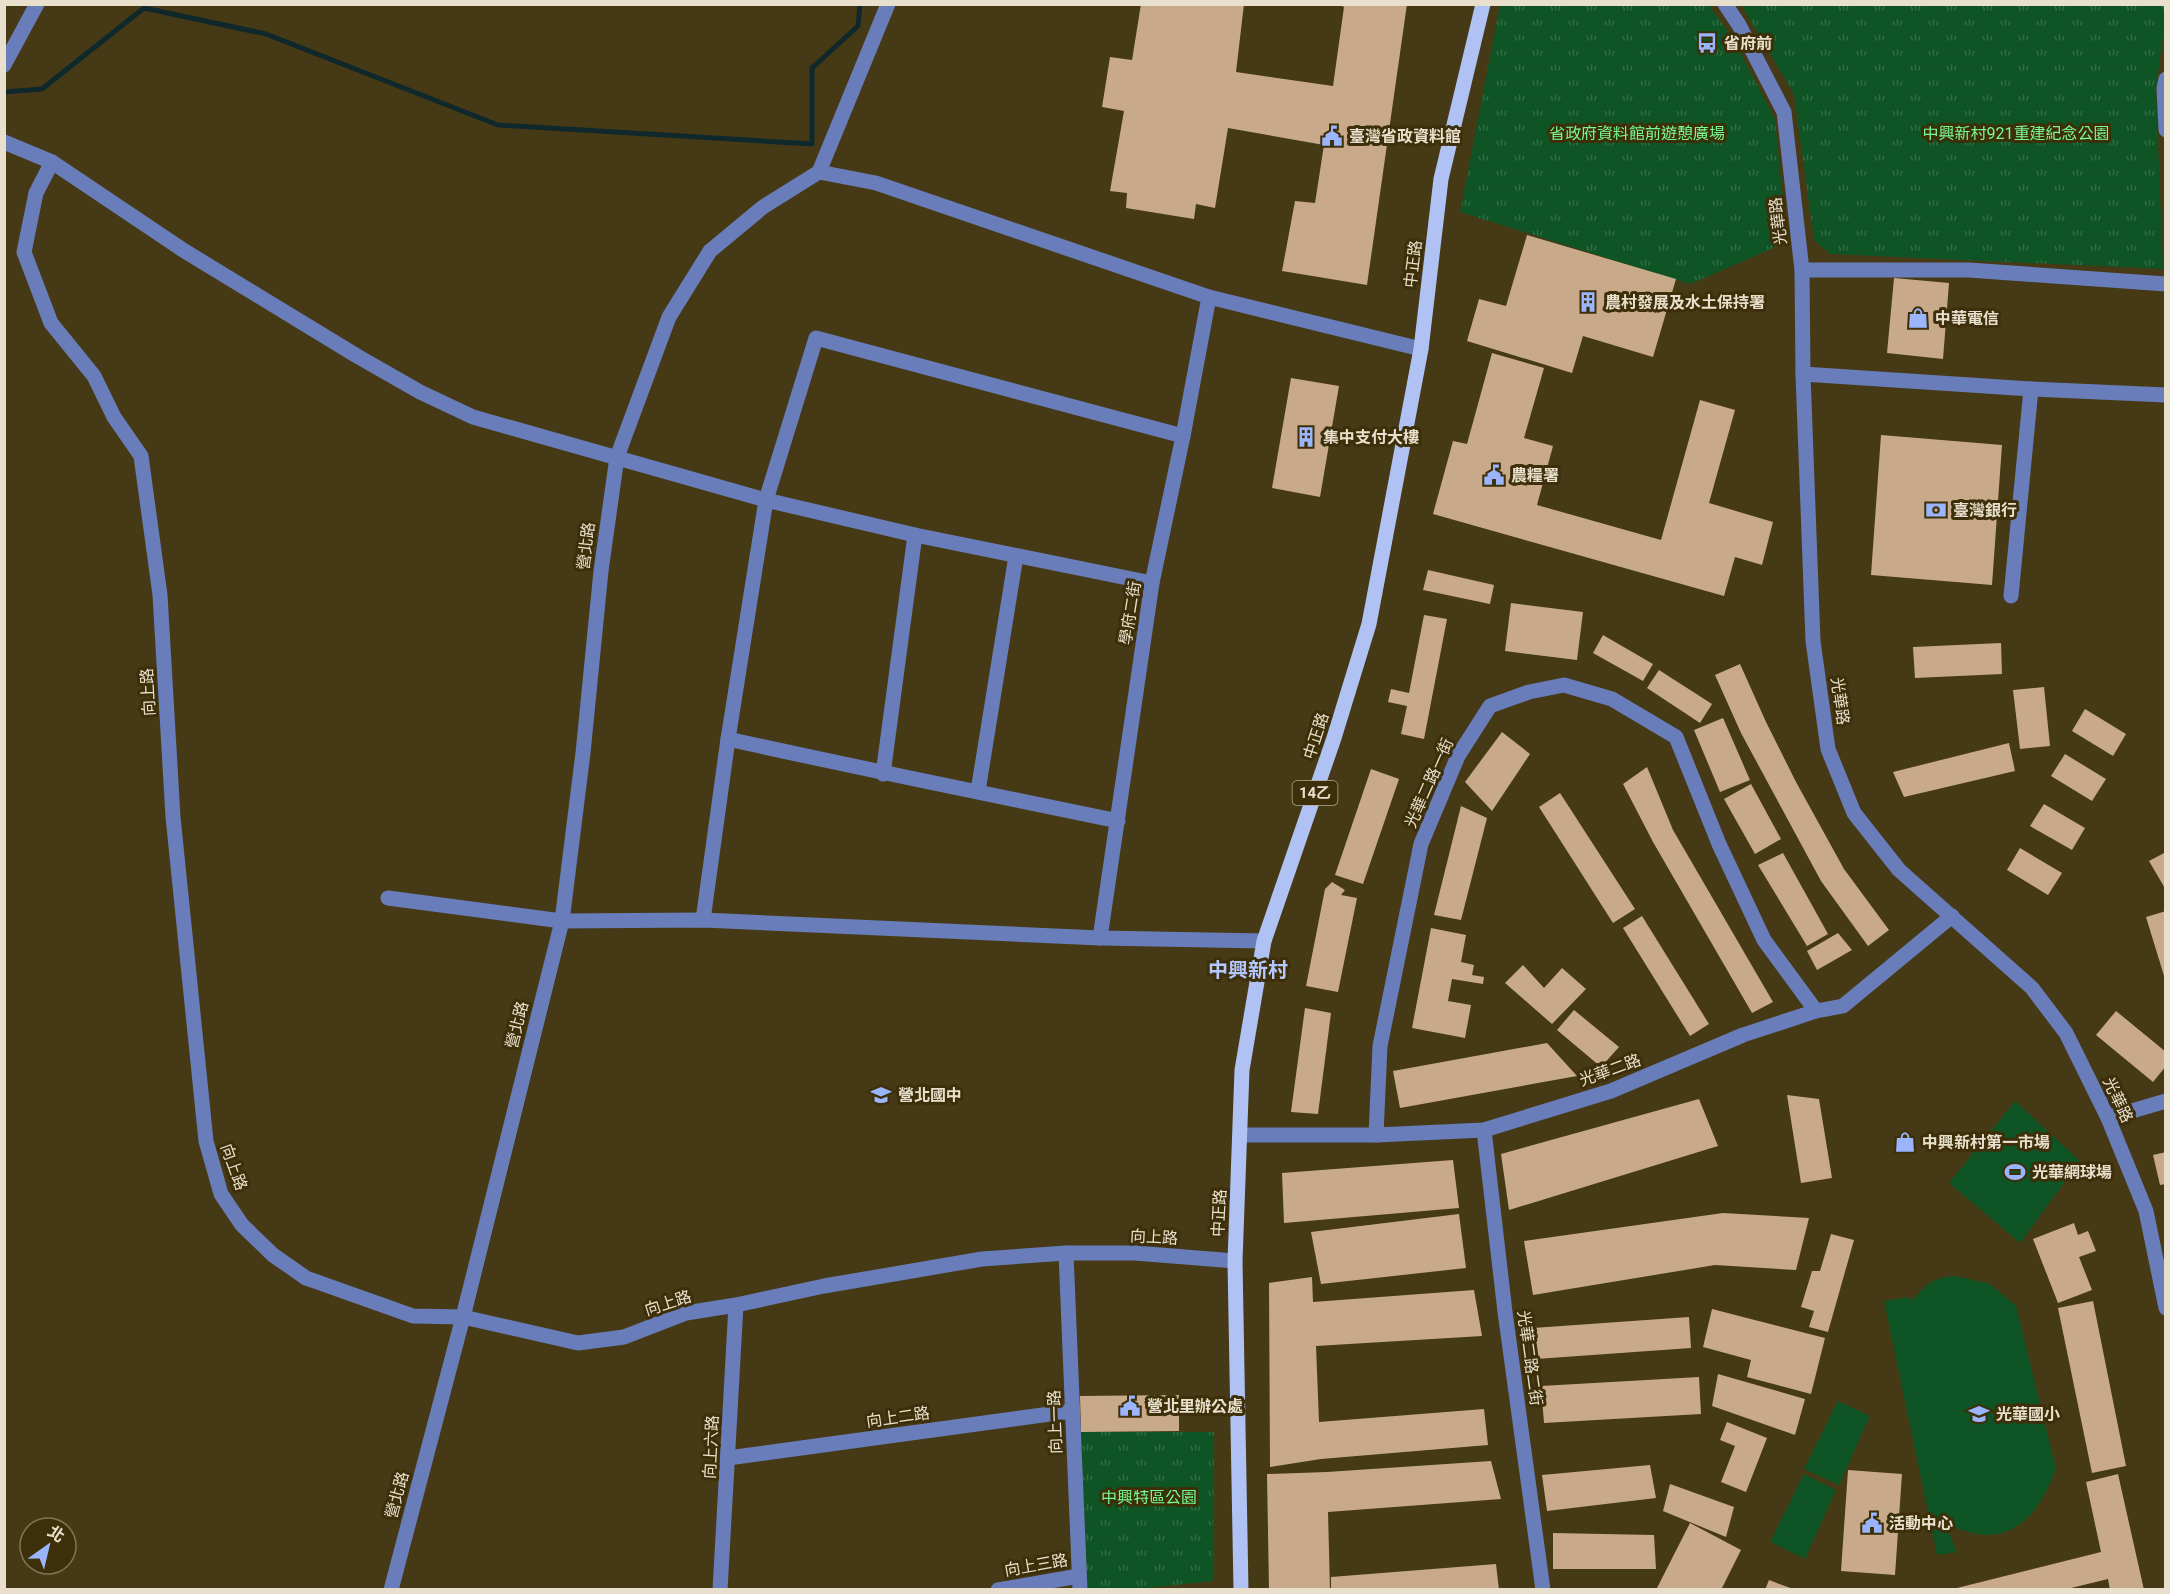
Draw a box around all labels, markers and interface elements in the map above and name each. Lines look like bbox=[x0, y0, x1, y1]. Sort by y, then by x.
bus stop icon: 省府前 bbox=[1695, 31, 1719, 55]
place label: 省府前 bbox=[1724, 34, 1772, 53]
public building icon: 臺灣省政資料館 bbox=[1320, 124, 1344, 148]
park label: 省政府資料館前遊憩廣場 bbox=[1549, 124, 1725, 143]
park label: 中興新村921重建紀念公園 bbox=[1923, 124, 2109, 143]
place label: 臺灣省政資料館 bbox=[1349, 127, 1461, 146]
street label: 光華路 bbox=[1766, 196, 1790, 246]
street label: 中正路 bbox=[1401, 239, 1425, 289]
building icon: 農村發展及水土保持署 bbox=[1576, 290, 1600, 314]
place label: 農村發展及水土保持署 bbox=[1605, 293, 1765, 312]
shop icon: 中華電信 bbox=[1906, 306, 1930, 330]
place label: 中華電信 bbox=[1935, 309, 1999, 328]
building icon: 集中支付大樓 bbox=[1294, 425, 1318, 449]
place label: 集中支付大樓 bbox=[1323, 428, 1419, 447]
public building icon: 農糧署 bbox=[1482, 463, 1506, 487]
place label: 農糧署 bbox=[1511, 466, 1559, 485]
bank icon: 臺灣銀行 bbox=[1924, 498, 1948, 522]
place label: 臺灣銀行 bbox=[1953, 501, 2017, 520]
street label: 營北路 bbox=[574, 521, 598, 571]
street label: 學府二街 bbox=[1116, 580, 1144, 646]
street label: 向上路 bbox=[137, 668, 159, 716]
street label: 光華路 bbox=[1827, 676, 1853, 726]
street label: 中正路 bbox=[1300, 710, 1332, 762]
street label: 光華二路一街 bbox=[1401, 735, 1457, 831]
road number: 14乙 bbox=[1292, 781, 1338, 805]
district label: 中興新村 bbox=[1208, 958, 1288, 982]
street label: 營北路 bbox=[502, 999, 532, 1051]
street label: 光華二路 bbox=[1577, 1050, 1643, 1090]
street label: 光華路 bbox=[2099, 1074, 2137, 1126]
school or university icon: 營北國中 bbox=[869, 1083, 893, 1107]
place label: 營北國中 bbox=[898, 1086, 962, 1105]
shop icon: 中興新村第一市場 bbox=[1893, 1130, 1917, 1154]
place label: 中興新村第一市場 bbox=[1922, 1133, 2050, 1152]
street label: 向上路 bbox=[217, 1141, 251, 1193]
sports icon: 光華網球場 bbox=[2003, 1160, 2027, 1184]
place label: 光華網球場 bbox=[2032, 1163, 2112, 1182]
street label: 中正路 bbox=[1208, 1189, 1230, 1237]
street label: 向上路 bbox=[1130, 1226, 1178, 1248]
street label: 向上路 bbox=[642, 1287, 694, 1319]
street label: 光華二路二街 bbox=[1514, 1309, 1546, 1407]
street label: 向上一路 bbox=[1044, 1390, 1066, 1454]
public building icon: 營北里辦公處 bbox=[1118, 1394, 1142, 1418]
place label: 營北里辦公處 bbox=[1147, 1397, 1243, 1416]
school or university icon: 光華國小 bbox=[1967, 1402, 1991, 1426]
street label: 向上二路 bbox=[865, 1403, 931, 1431]
place label: 光華國小 bbox=[1996, 1405, 2060, 1424]
street label: 向上六路 bbox=[700, 1415, 722, 1479]
street label: 營北路 bbox=[382, 1469, 412, 1521]
park label: 中興特區公園 bbox=[1101, 1488, 1197, 1507]
public building icon: 活動中心 bbox=[1860, 1511, 1884, 1535]
place label: 活動中心 bbox=[1889, 1514, 1953, 1533]
north arrow bbox=[18, 1516, 78, 1576]
text: 北 bbox=[44, 1522, 68, 1546]
street label: 向上三路 bbox=[1003, 1550, 1069, 1580]

